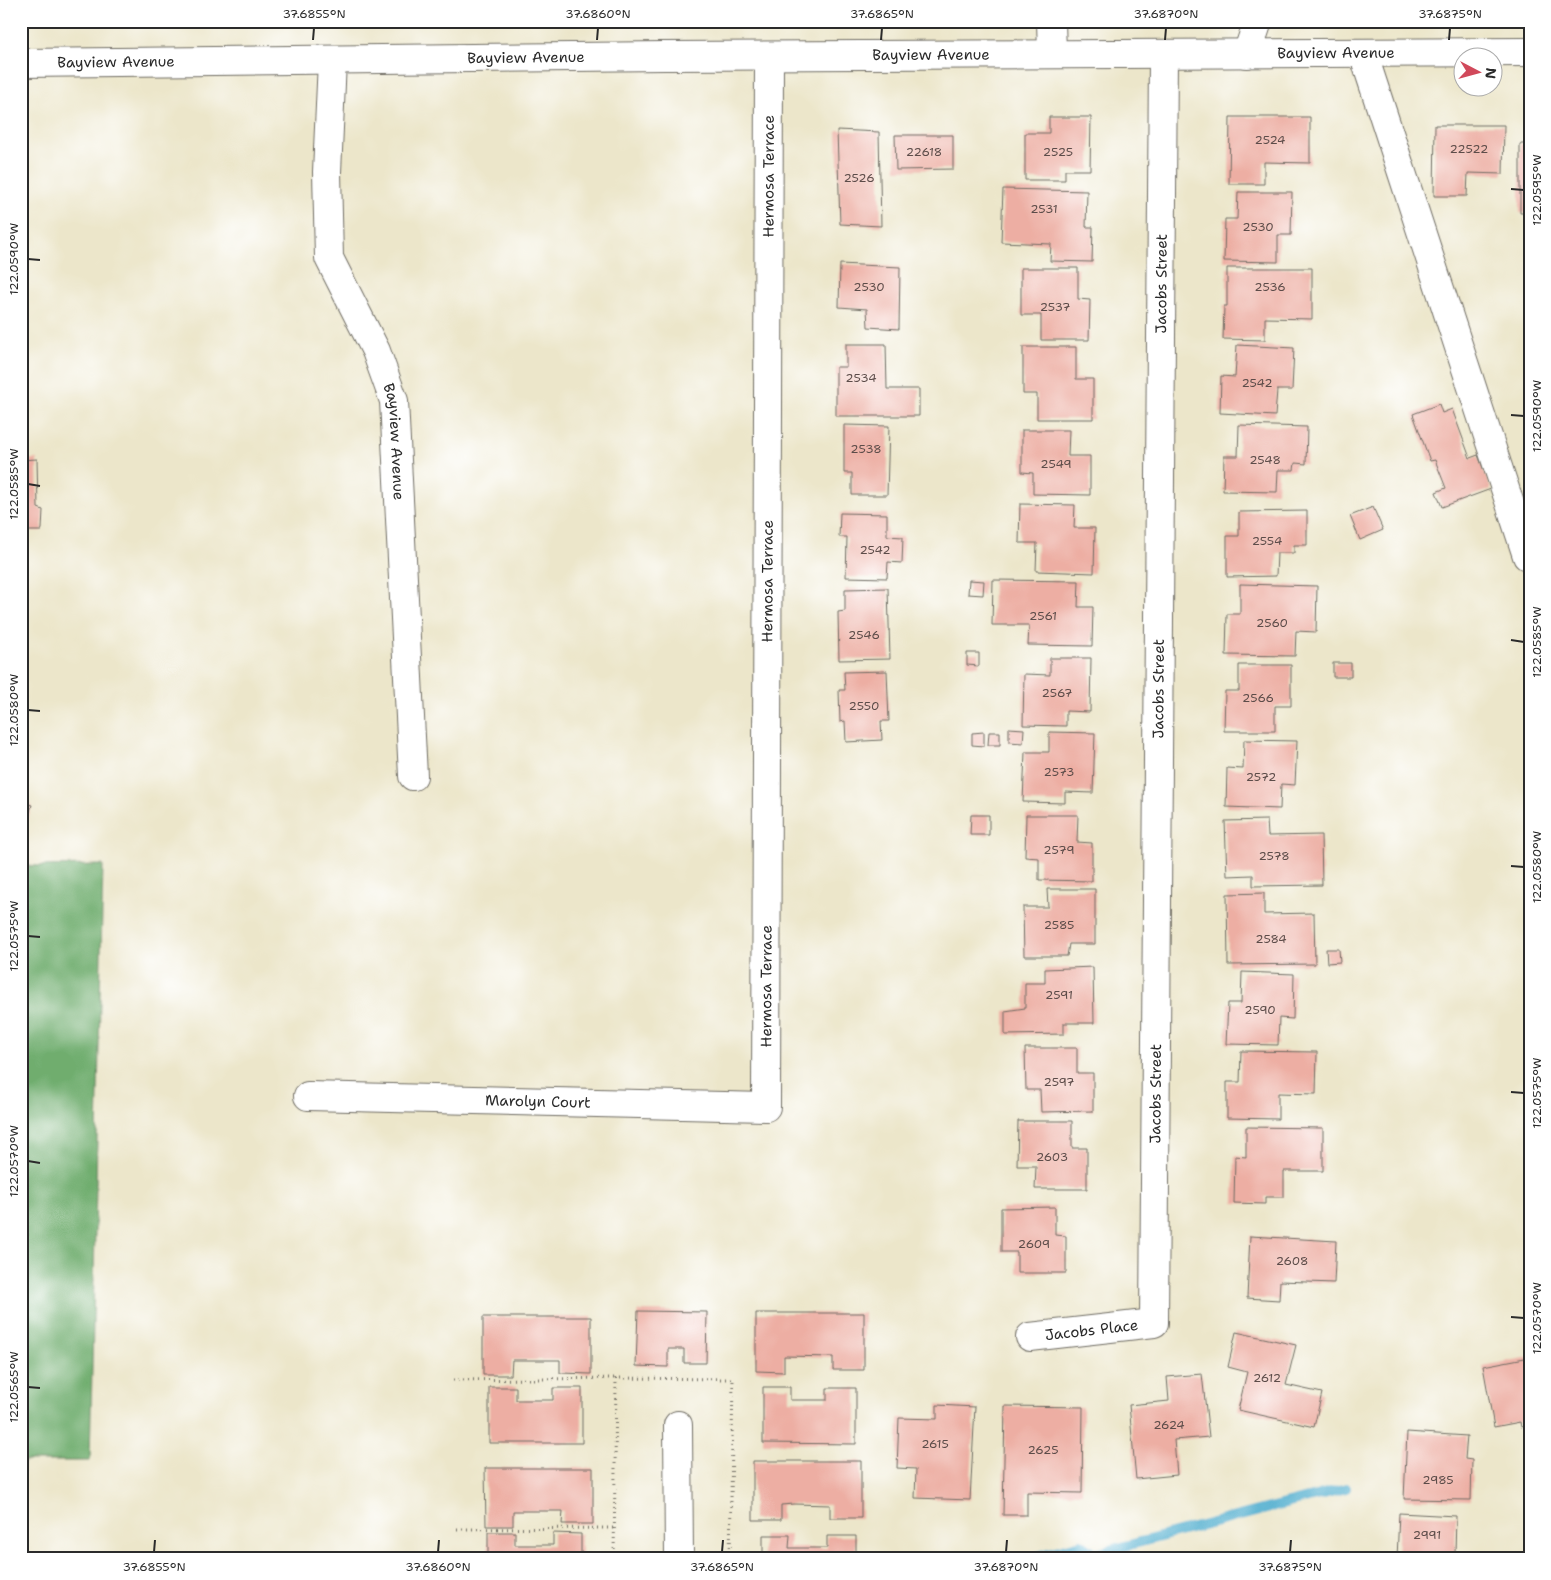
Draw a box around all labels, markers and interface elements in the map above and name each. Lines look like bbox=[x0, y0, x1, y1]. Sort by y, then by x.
text: 37.6855°N bbox=[282, 6, 346, 22]
text: 37.6860°N bbox=[565, 6, 631, 22]
text: 37.6865°N bbox=[850, 6, 914, 22]
text: 37.6870°N bbox=[1134, 6, 1198, 22]
text: 37.6875°N bbox=[1418, 6, 1482, 22]
street label: Bayview Avenue bbox=[1277, 43, 1395, 63]
street label: Bayview Avenue bbox=[872, 44, 990, 65]
street label: Bayview Avenue bbox=[467, 47, 585, 68]
north arrow bbox=[1454, 48, 1504, 98]
street label: Bayview Avenue bbox=[57, 51, 175, 73]
text: N bbox=[1481, 67, 1500, 80]
street label: Hermosa Terrace bbox=[758, 115, 779, 237]
house number: 2524 bbox=[1255, 132, 1285, 148]
house number: 22522 bbox=[1450, 141, 1488, 157]
house number: 22618 bbox=[906, 144, 942, 160]
house number: 2525 bbox=[1043, 144, 1073, 160]
text: 122.0595°W bbox=[1529, 154, 1545, 226]
house number: 2526 bbox=[843, 170, 875, 186]
house number: 2531 bbox=[1030, 201, 1058, 217]
house number: 2530 bbox=[1242, 219, 1274, 235]
text: 122.0590°W bbox=[6, 223, 22, 295]
street label: Jacobs Street bbox=[1151, 234, 1172, 334]
house number: 2530 bbox=[853, 279, 885, 295]
house number: 2536 bbox=[1254, 279, 1286, 295]
house number: 2537 bbox=[1040, 299, 1070, 315]
house number: 2534 bbox=[845, 370, 877, 386]
house number: 2542 bbox=[1241, 375, 1273, 391]
street label: Bayview Avenue bbox=[378, 380, 409, 501]
text: 122.0590°W bbox=[1529, 380, 1545, 452]
house number: 2538 bbox=[850, 441, 882, 457]
text: 122.0585°W bbox=[6, 448, 22, 520]
house number: 2548 bbox=[1249, 452, 1281, 468]
house number: 2549 bbox=[1040, 456, 1072, 472]
street label: Hermosa Terrace bbox=[757, 520, 778, 642]
house number: 2554 bbox=[1252, 533, 1282, 549]
house number: 2542 bbox=[859, 542, 891, 558]
text: 122.0585°W bbox=[1529, 606, 1545, 678]
house number: 2561 bbox=[1029, 608, 1057, 624]
house number: 2560 bbox=[1256, 615, 1288, 631]
house number: 2546 bbox=[848, 627, 880, 643]
street label: Jacobs Street bbox=[1148, 639, 1169, 739]
text: 122.0580°W bbox=[6, 674, 22, 746]
house number: 2567 bbox=[1042, 685, 1072, 701]
house number: 2566 bbox=[1242, 690, 1274, 706]
house number: 2550 bbox=[849, 698, 879, 714]
house number: 2573 bbox=[1044, 764, 1074, 780]
house number: 2572 bbox=[1246, 769, 1276, 785]
text: 122.0580°W bbox=[1529, 831, 1545, 903]
house number: 2579 bbox=[1043, 842, 1075, 858]
house number: 2578 bbox=[1258, 848, 1290, 864]
text: 122.0575°W bbox=[6, 900, 22, 972]
house number: 2585 bbox=[1044, 917, 1074, 933]
street label: Hermosa Terrace bbox=[756, 925, 777, 1047]
house number: 2584 bbox=[1255, 931, 1287, 947]
house number: 2591 bbox=[1045, 987, 1073, 1003]
house number: 2590 bbox=[1244, 1002, 1276, 1018]
street label: Jacobs Street bbox=[1145, 1044, 1166, 1144]
text: 122.0575°W bbox=[1529, 1057, 1545, 1129]
house number: 2597 bbox=[1043, 1074, 1075, 1090]
street label: Marolyn Court bbox=[485, 1090, 591, 1113]
text: 122.0570°W bbox=[6, 1125, 22, 1197]
house number: 2603 bbox=[1036, 1149, 1068, 1165]
house number: 2609 bbox=[1018, 1236, 1050, 1252]
house number: 2608 bbox=[1276, 1253, 1308, 1269]
text: 122.0570°W bbox=[1529, 1282, 1545, 1354]
street label: Jacobs Place bbox=[1044, 1315, 1139, 1345]
text: 122.0565°W bbox=[6, 1351, 22, 1423]
house number: 2612 bbox=[1253, 1370, 1281, 1386]
house number: 2624 bbox=[1153, 1417, 1185, 1433]
house number: 2615 bbox=[921, 1436, 949, 1452]
house number: 2625 bbox=[1027, 1442, 1059, 1458]
house number: 2985 bbox=[1422, 1472, 1454, 1488]
house number: 2991 bbox=[1413, 1527, 1441, 1543]
text: 37.6855°N bbox=[122, 1559, 186, 1575]
text: 37.6860°N bbox=[405, 1559, 471, 1575]
text: 37.6865°N bbox=[690, 1559, 754, 1575]
text: 37.6870°N bbox=[974, 1559, 1038, 1575]
text: 37.6875°N bbox=[1258, 1559, 1322, 1575]

